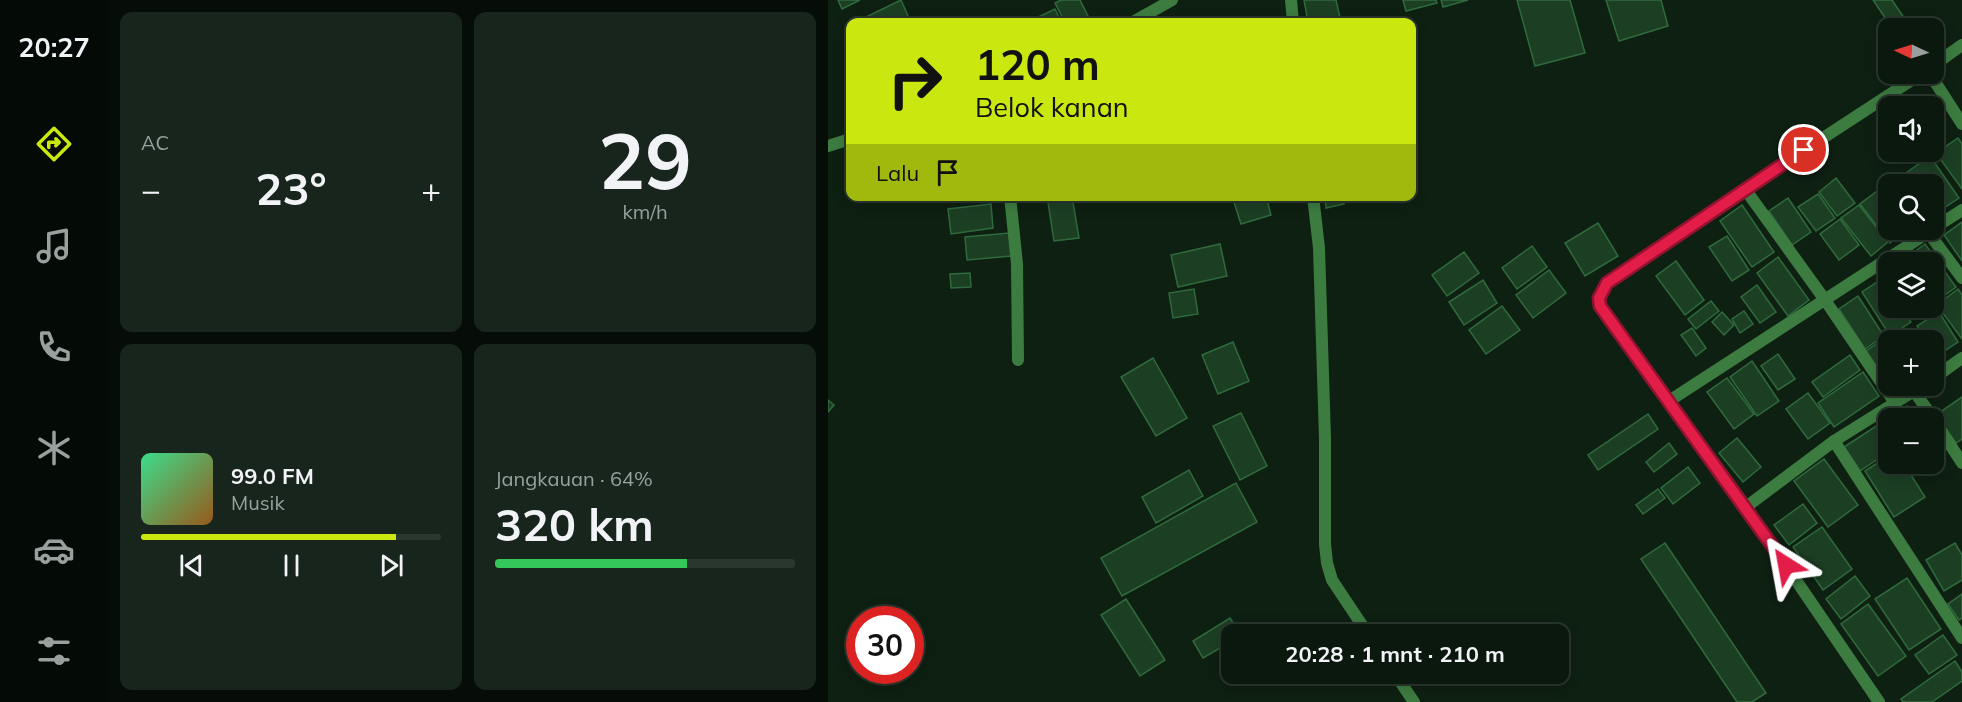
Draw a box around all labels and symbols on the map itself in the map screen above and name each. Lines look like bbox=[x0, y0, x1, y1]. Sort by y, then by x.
north arrow bbox=[1878, 18, 1944, 84]
pin bbox=[1778, 124, 1829, 175]
position arrow bbox=[1754, 533, 1818, 597]
speed limit sign: 30 bbox=[846, 606, 924, 684]

